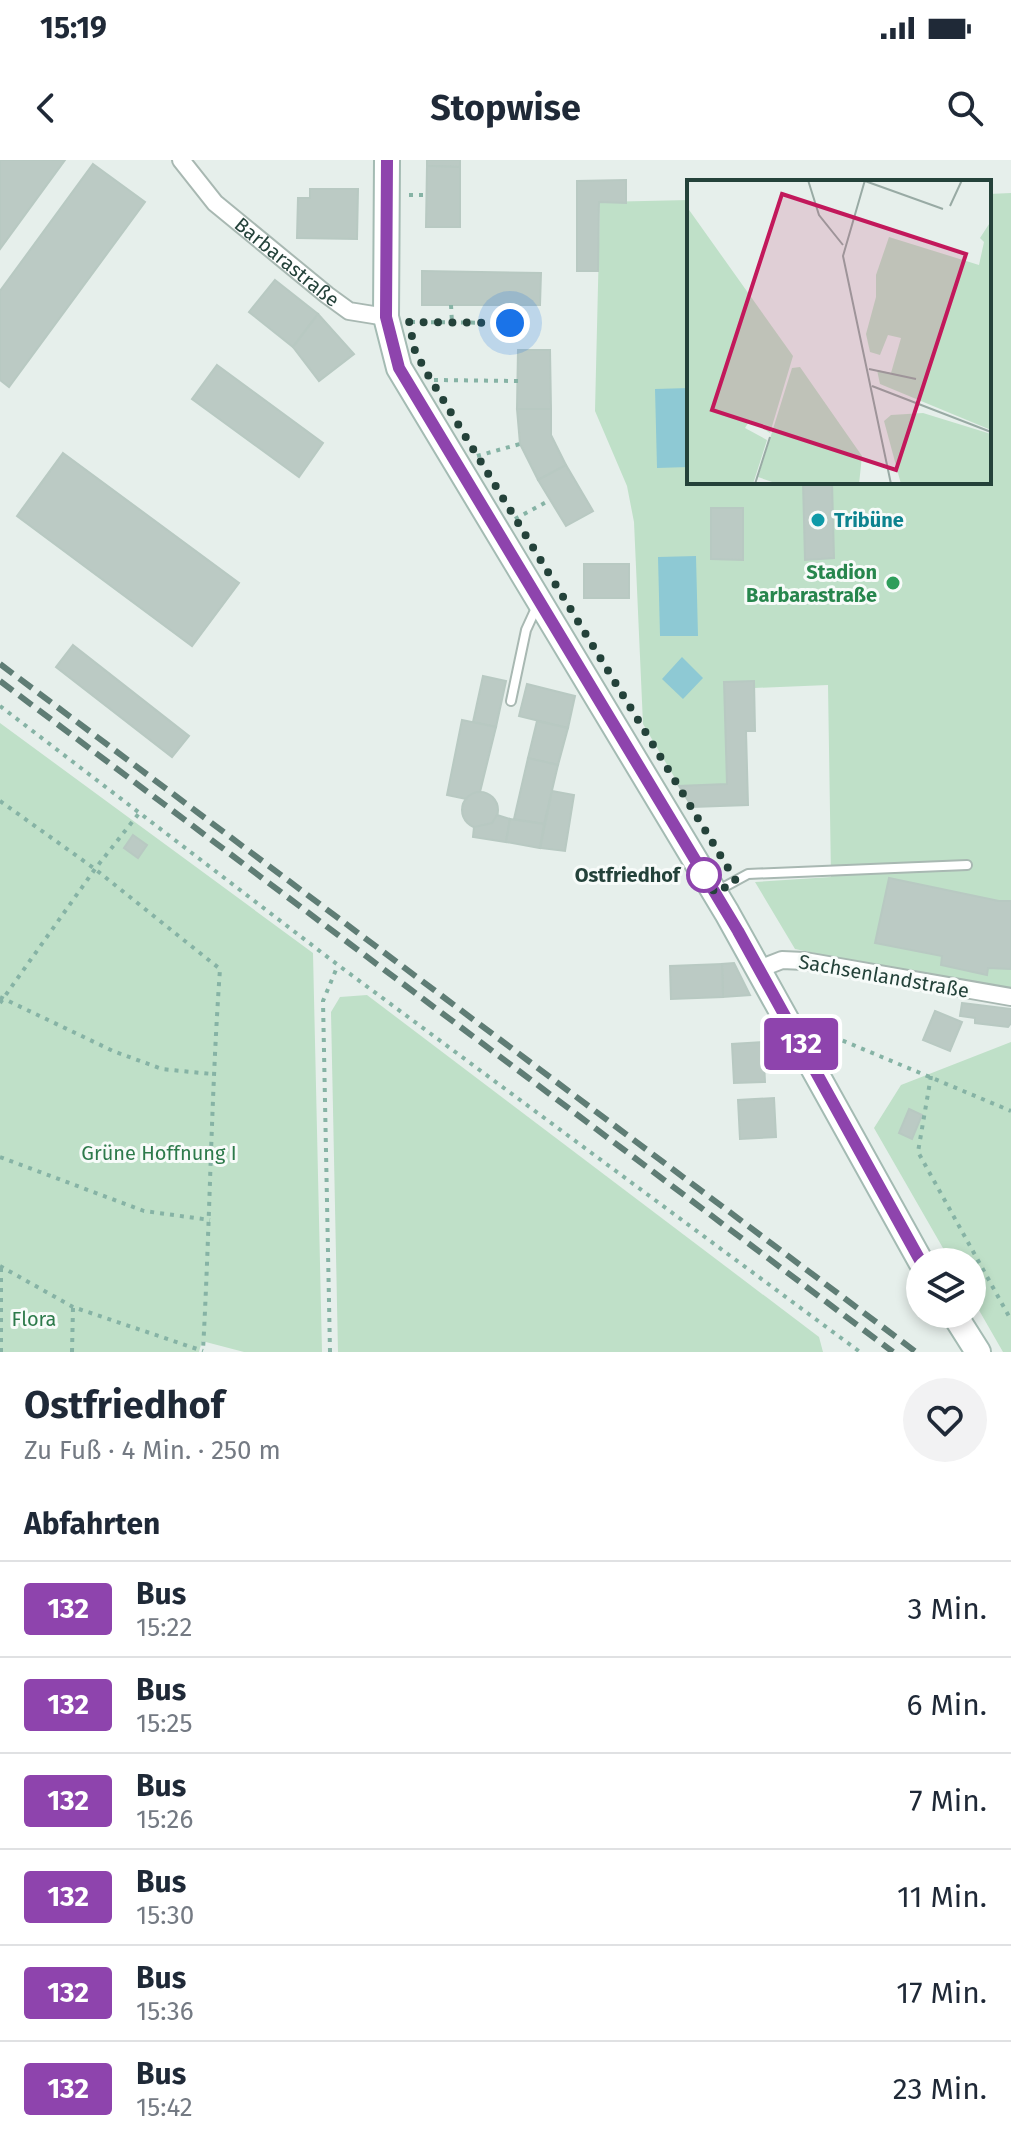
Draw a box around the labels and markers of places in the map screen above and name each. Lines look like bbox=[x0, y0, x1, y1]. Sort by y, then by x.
place label: Tribüne bbox=[834, 508, 904, 532]
marker: Tribüne bbox=[809, 511, 827, 529]
place label: Stadion Barbarastraße bbox=[746, 560, 877, 607]
marker: Stadion Barbarastraße bbox=[884, 574, 902, 592]
marker: Ostfriedhof bbox=[687, 858, 721, 892]
place label: Ostfriedhof bbox=[575, 863, 682, 887]

